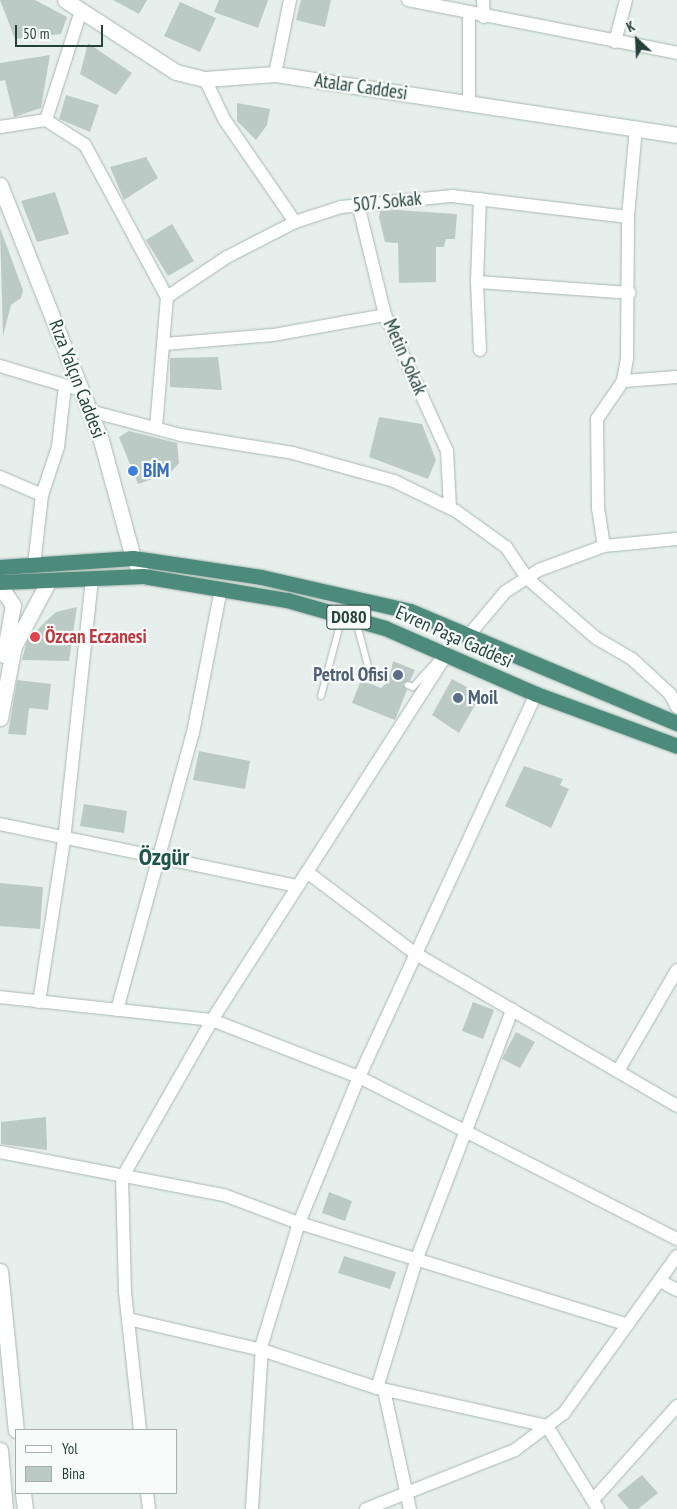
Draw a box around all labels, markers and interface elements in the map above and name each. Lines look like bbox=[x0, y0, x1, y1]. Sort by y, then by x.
scale bar bbox=[18, 15, 105, 47]
north arrow bbox=[612, 15, 662, 65]
text: K bbox=[624, 17, 638, 36]
text: 50 m bbox=[23, 24, 49, 43]
street label: Atalar Caddesi bbox=[313, 69, 409, 105]
street label: 507. Sokak bbox=[351, 187, 423, 217]
street label: Rıza Yalçın Caddesi bbox=[44, 316, 110, 442]
street label: Metin Sokak bbox=[378, 316, 432, 398]
place label: BİM bbox=[143, 460, 169, 482]
marker: BİM bbox=[127, 465, 139, 477]
street label: Evren Paşa Caddesi bbox=[392, 601, 516, 673]
road number: D080 bbox=[325, 602, 373, 632]
place label: Özcan Eczanesi bbox=[45, 626, 147, 648]
marker: Özcan Eczanesi bbox=[29, 631, 41, 643]
place label: Petrol Ofisi bbox=[313, 664, 388, 686]
marker: Petrol Ofisi bbox=[392, 669, 404, 681]
place label: Moil bbox=[468, 687, 498, 709]
marker: Moil bbox=[452, 692, 464, 704]
district label: Özgür bbox=[139, 843, 189, 871]
legend bbox=[15, 1429, 178, 1494]
text: Yol bbox=[62, 1439, 78, 1458]
text: Bina bbox=[62, 1464, 85, 1483]

